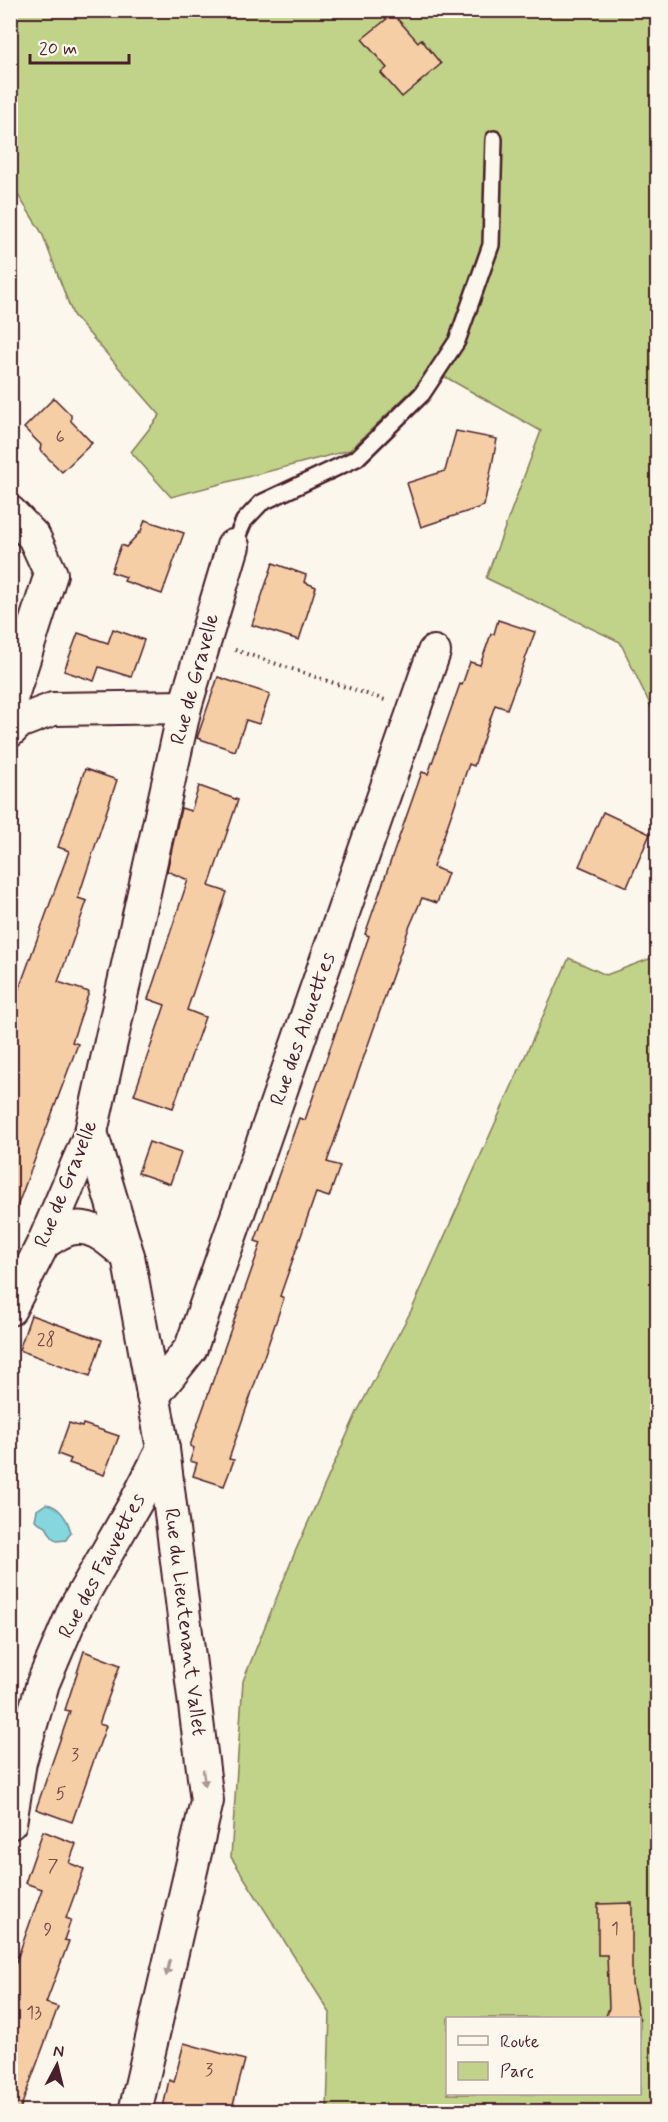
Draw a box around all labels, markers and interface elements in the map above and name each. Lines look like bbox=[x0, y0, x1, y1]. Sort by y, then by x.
scale bar bbox=[30, 27, 129, 65]
text: 20 m bbox=[39, 37, 77, 61]
house number: 6 bbox=[55, 425, 65, 449]
street label: Rue de Gravelle bbox=[164, 610, 226, 748]
street label: Rue des Alouettes bbox=[264, 949, 342, 1109]
street label: Rue de Gravelle bbox=[28, 1116, 104, 1252]
house number: 28 bbox=[37, 1328, 55, 1352]
street label: Rue des Fauvettes bbox=[52, 1489, 152, 1643]
street label: Rue du Lieutenant Vallet bbox=[157, 1506, 213, 1738]
house number: 3 bbox=[71, 1743, 79, 1767]
one-way arrow bbox=[200, 1769, 209, 1788]
house number: 5 bbox=[56, 1782, 67, 1806]
house number: 7 bbox=[48, 1854, 59, 1878]
house number: 1 bbox=[611, 1917, 619, 1941]
house number: 9 bbox=[44, 1918, 53, 1942]
one-way arrow bbox=[163, 1959, 172, 1978]
house number: 13 bbox=[26, 2001, 42, 2025]
legend bbox=[446, 2017, 641, 2095]
text: Route bbox=[500, 2030, 539, 2054]
north arrow bbox=[27, 2035, 87, 2095]
text: N bbox=[52, 2041, 65, 2063]
house number: 3 bbox=[205, 2058, 213, 2082]
text: Parc bbox=[500, 2060, 534, 2084]

